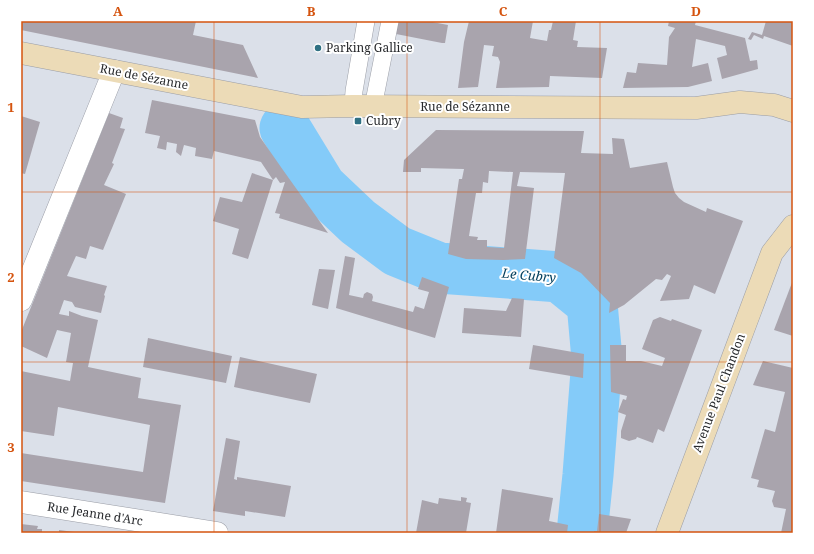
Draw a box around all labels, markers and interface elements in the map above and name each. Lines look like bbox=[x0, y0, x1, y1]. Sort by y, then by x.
text: A bbox=[113, 2, 123, 20]
text: B bbox=[307, 2, 316, 20]
text: C bbox=[499, 2, 508, 20]
text: D bbox=[691, 2, 701, 20]
place label: Parking Gallice bbox=[326, 39, 413, 56]
marker: Parking Gallice bbox=[313, 43, 323, 53]
street label: Rue de Sézanne bbox=[98, 60, 190, 93]
text: 1 bbox=[7, 98, 15, 116]
street label: Rue de Sézanne bbox=[420, 98, 510, 115]
place label: Cubry bbox=[366, 112, 401, 129]
marker: Cubry bbox=[353, 116, 363, 126]
water label: Le Cubry bbox=[500, 264, 557, 286]
text: 2 bbox=[7, 268, 15, 286]
street label: Avenue Paul Chandon bbox=[688, 331, 749, 455]
text: 3 bbox=[7, 438, 15, 456]
street label: Rue Jeanne d'Arc bbox=[46, 498, 144, 529]

